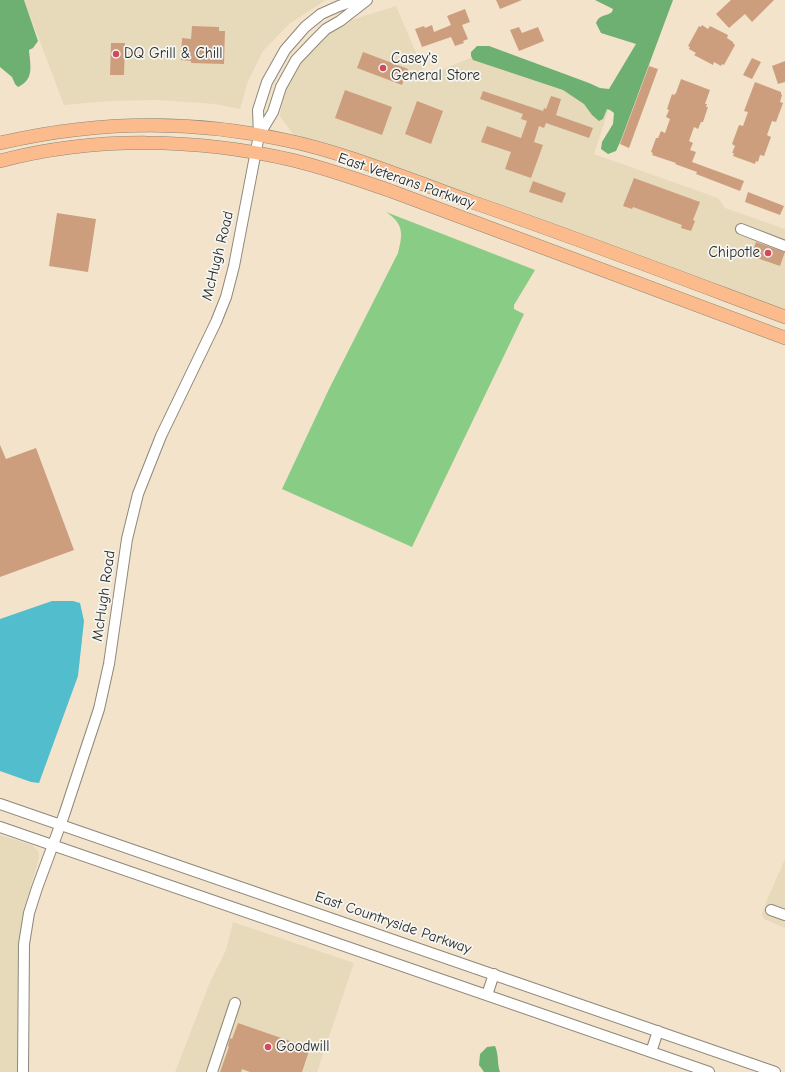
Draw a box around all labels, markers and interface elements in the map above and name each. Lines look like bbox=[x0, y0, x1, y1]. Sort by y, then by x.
place label: DQ Grill & Chill bbox=[124, 45, 223, 63]
marker: DQ Grill & Chill bbox=[111, 49, 121, 59]
place label: Casey's General Store bbox=[391, 50, 480, 85]
marker: Casey's General Store bbox=[378, 63, 388, 73]
street label: East Veterans Parkway bbox=[335, 149, 477, 213]
street label: McHugh Road bbox=[198, 209, 238, 303]
place label: Chipotle bbox=[708, 244, 760, 262]
marker: Chipotle bbox=[763, 248, 773, 258]
street label: McHugh Road bbox=[89, 549, 119, 643]
street label: East Countryside Parkway bbox=[312, 888, 474, 958]
place label: Goodwill bbox=[276, 1038, 330, 1056]
marker: Goodwill bbox=[263, 1042, 273, 1052]

